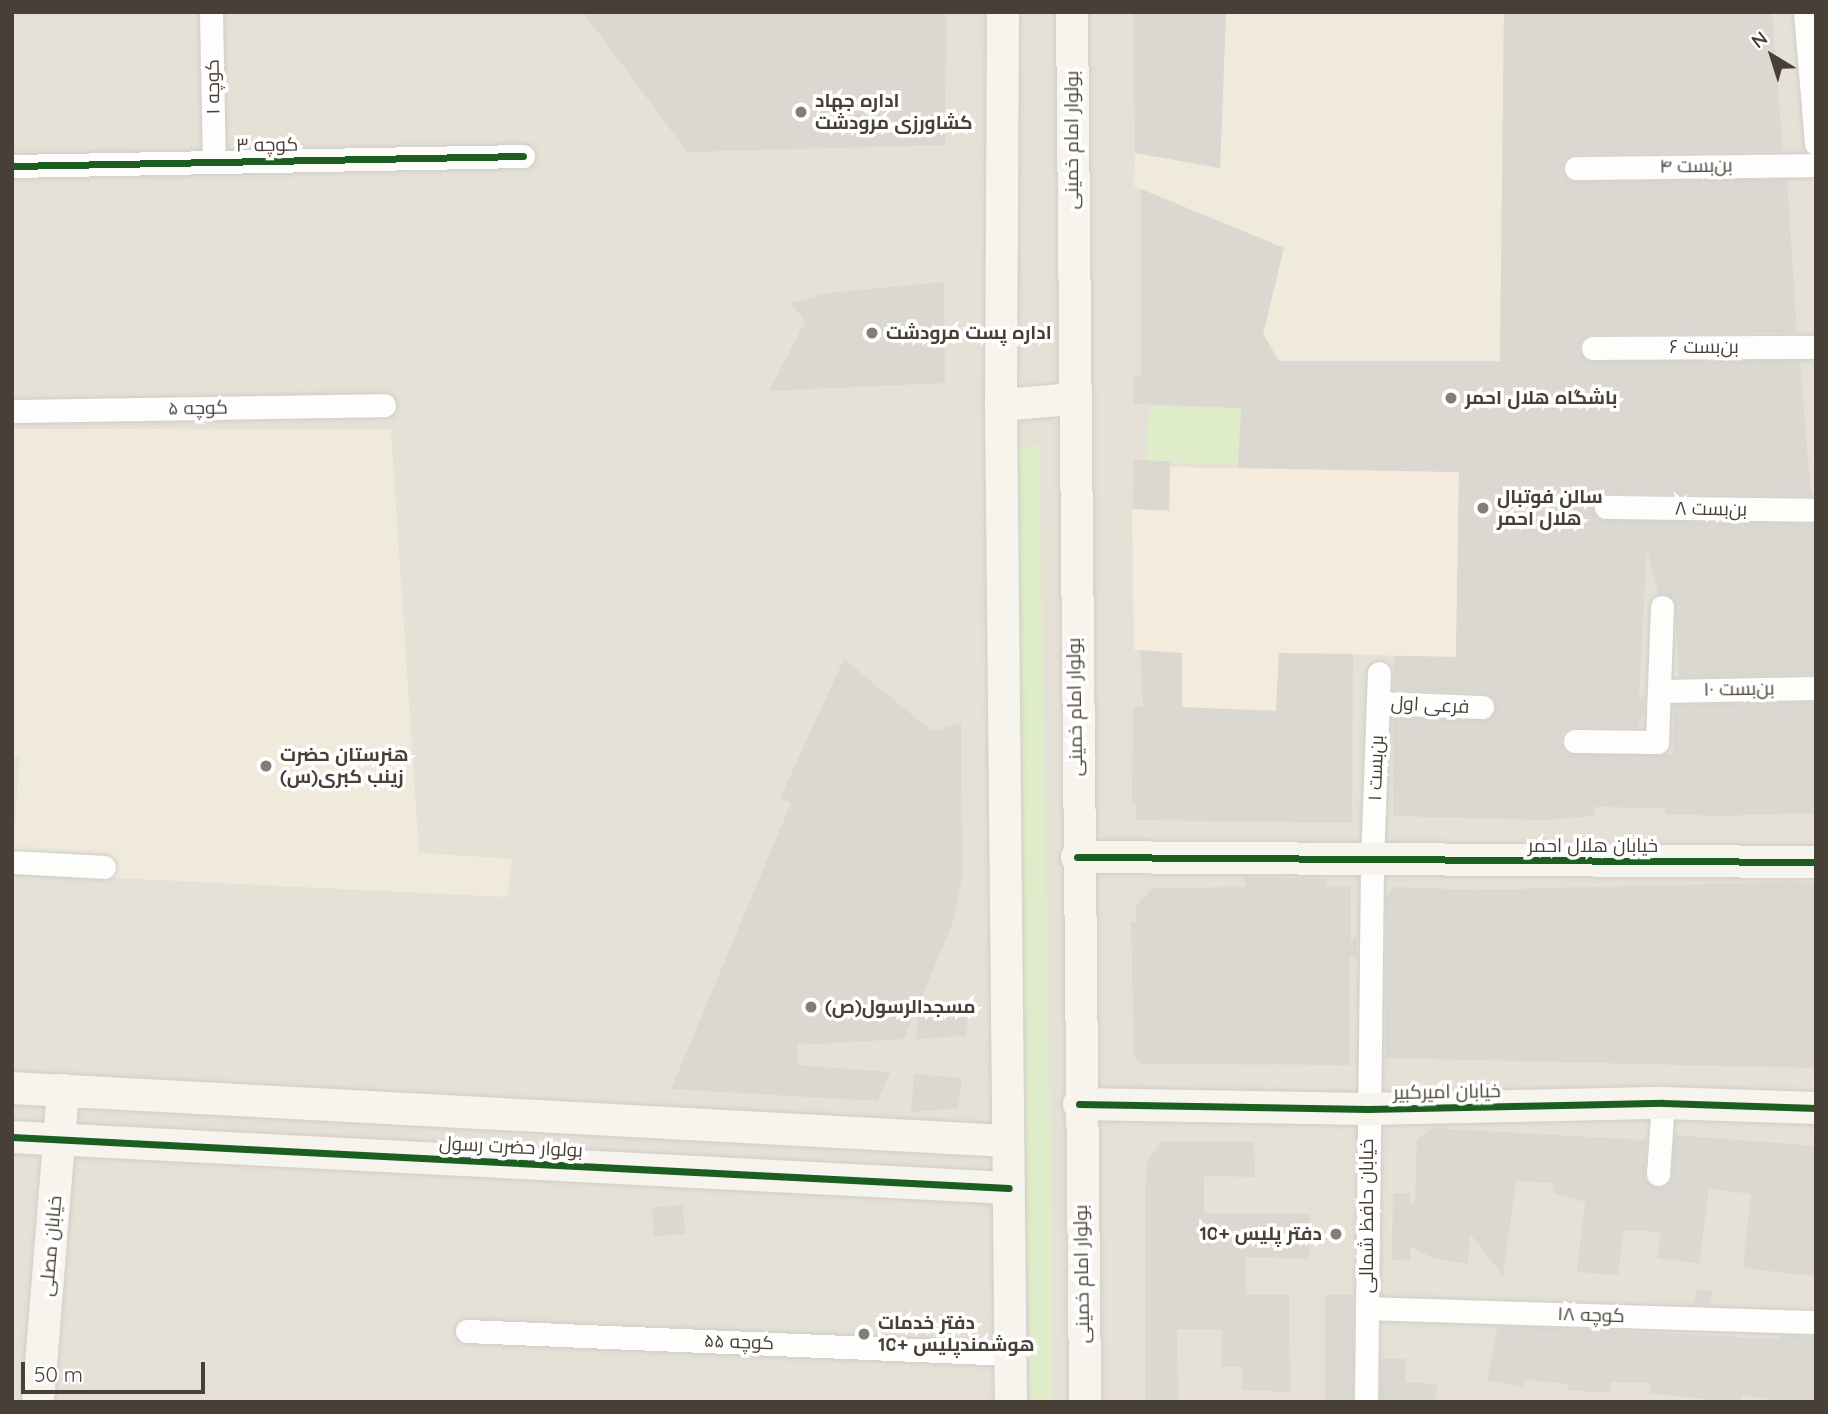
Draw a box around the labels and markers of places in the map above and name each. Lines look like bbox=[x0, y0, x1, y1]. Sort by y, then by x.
place label: اداره جهاد کشاورزی مرودشت bbox=[815, 90, 973, 134]
marker: اداره جهاد کشاورزی مرودشت bbox=[793, 104, 809, 120]
place label: اداره پست مرودشت bbox=[886, 322, 1052, 344]
marker: اداره پست مرودشت bbox=[864, 325, 880, 341]
place label: باشگاه هلال احمر bbox=[1465, 387, 1617, 409]
marker: باشگاه هلال احمر bbox=[1443, 390, 1459, 406]
place label: سالن فوتبال هلال احمر bbox=[1497, 486, 1603, 530]
marker: سالن فوتبال هلال احمر bbox=[1475, 500, 1491, 516]
place label: هنرستان حضرت زینب کبری(س) bbox=[280, 744, 408, 788]
marker: هنرستان حضرت زینب کبری(س) bbox=[258, 758, 274, 774]
place label: مسجدالرسول(ص) bbox=[825, 996, 976, 1018]
marker: مسجدالرسول(ص) bbox=[803, 999, 819, 1015]
place label: دفتر پلیس +10 bbox=[1199, 1223, 1322, 1245]
marker: دفتر پلیس +10 bbox=[1328, 1226, 1344, 1242]
place label: دفتر خدمات هوشمندپلیس +10 bbox=[878, 1312, 1035, 1356]
marker: دفتر خدمات هوشمندپلیس +10 bbox=[856, 1326, 872, 1342]

